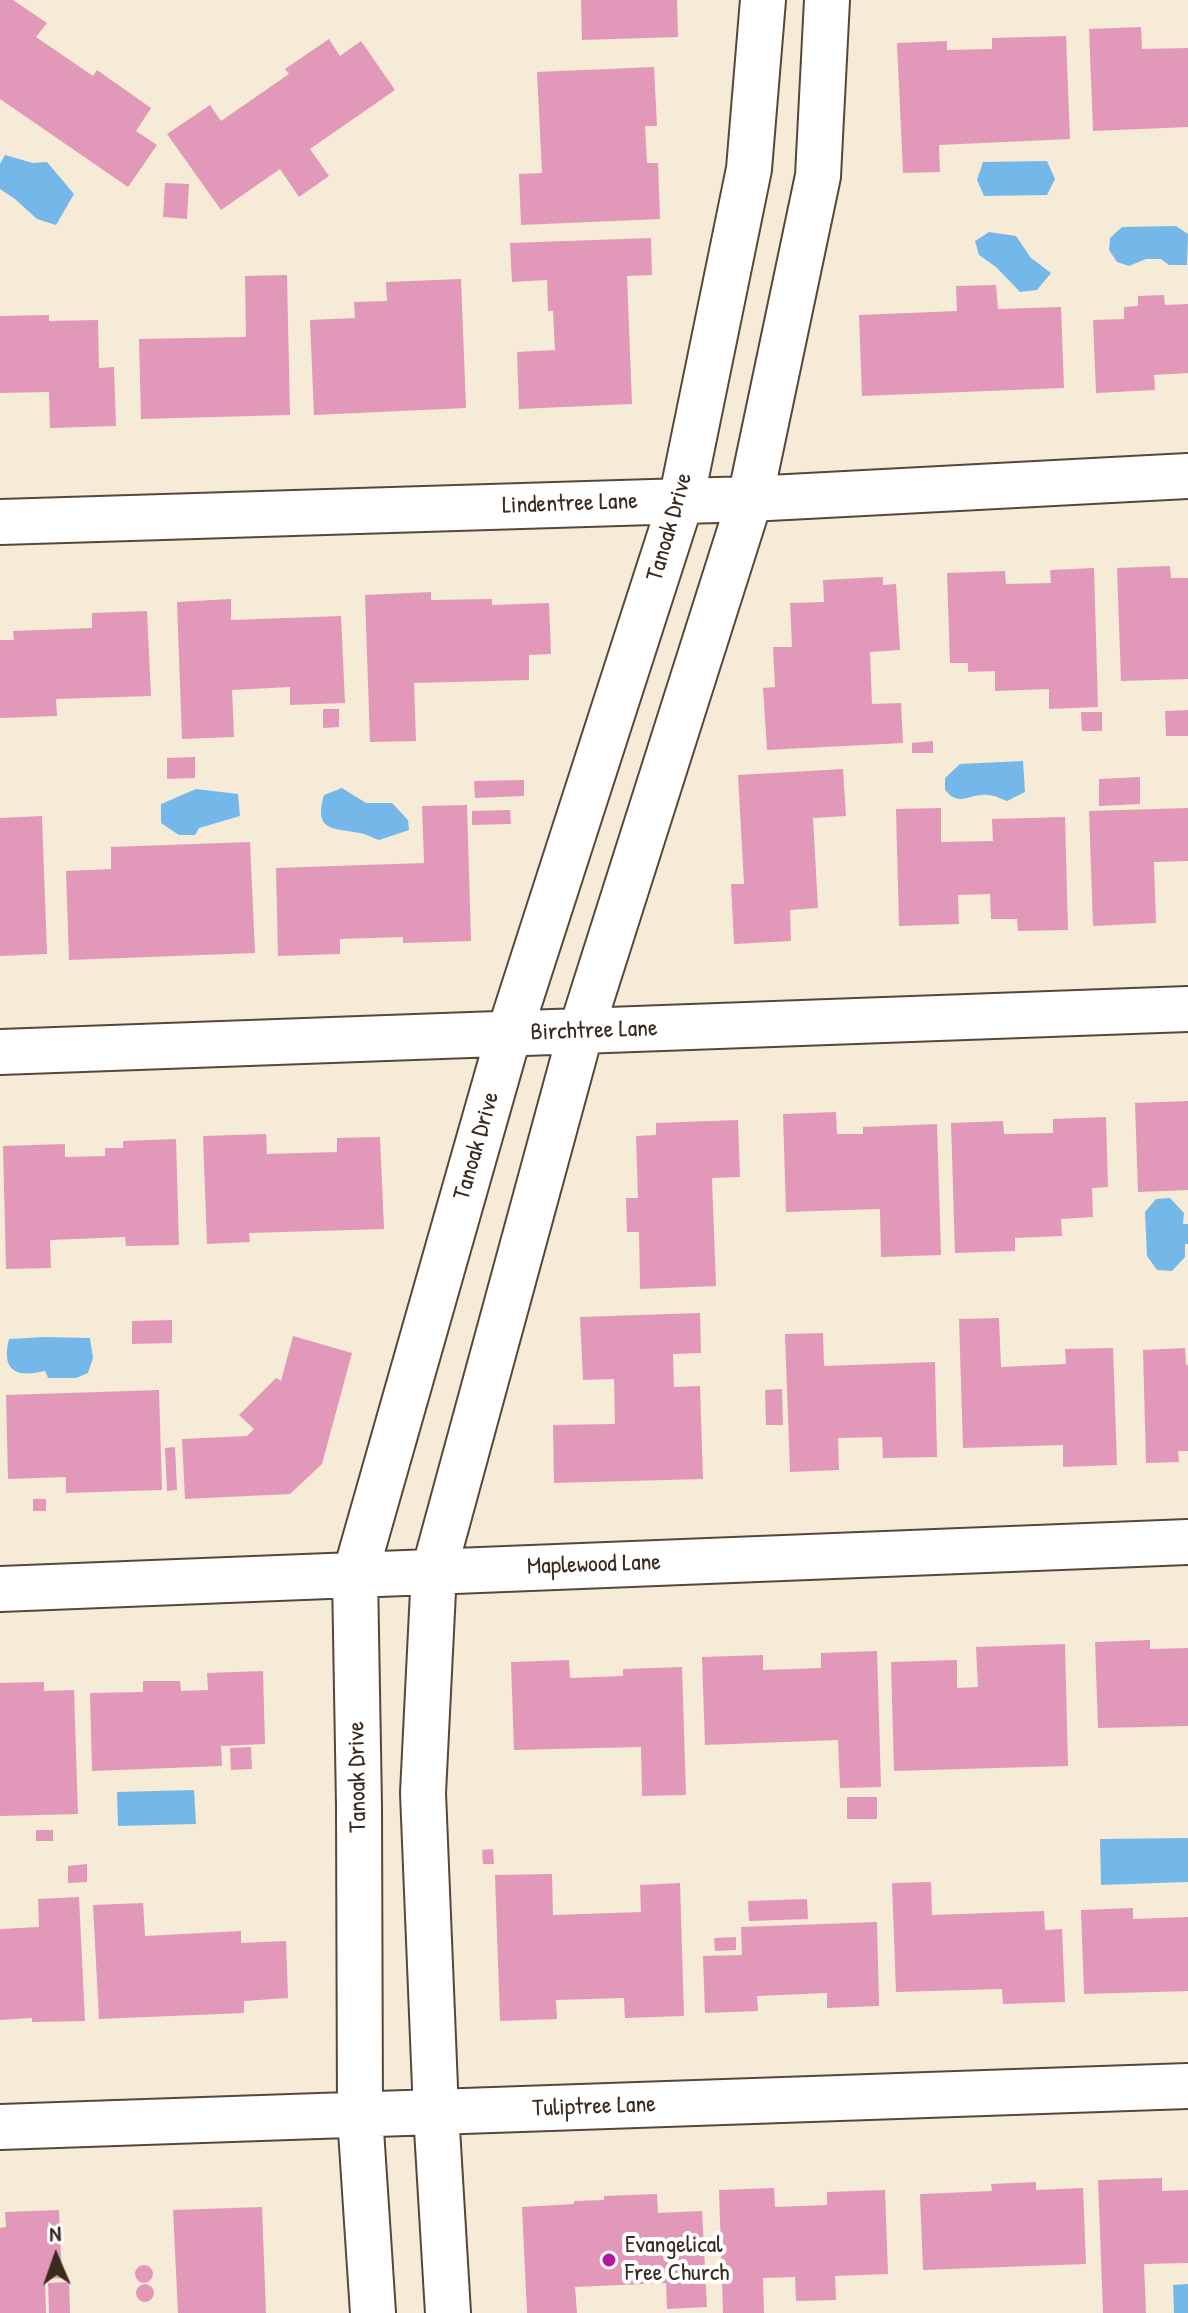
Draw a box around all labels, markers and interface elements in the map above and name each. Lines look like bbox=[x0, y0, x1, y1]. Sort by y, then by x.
street label: Tanoak Drive bbox=[641, 470, 699, 584]
street label: Lindentree Lane bbox=[502, 487, 638, 521]
street label: Birchtree Lane bbox=[530, 1014, 658, 1048]
street label: Tanoak Drive bbox=[448, 1089, 506, 1203]
street label: Maplewood Lane bbox=[527, 1548, 661, 1582]
street label: Tanoak Drive bbox=[343, 1721, 373, 1833]
street label: Tuliptree Lane bbox=[532, 2090, 656, 2124]
north arrow bbox=[16, 2217, 96, 2297]
text: N bbox=[49, 2218, 62, 2248]
place label: Evangelical Free Church bbox=[625, 2232, 729, 2288]
marker: Evangelical Free Church bbox=[600, 2251, 618, 2269]

